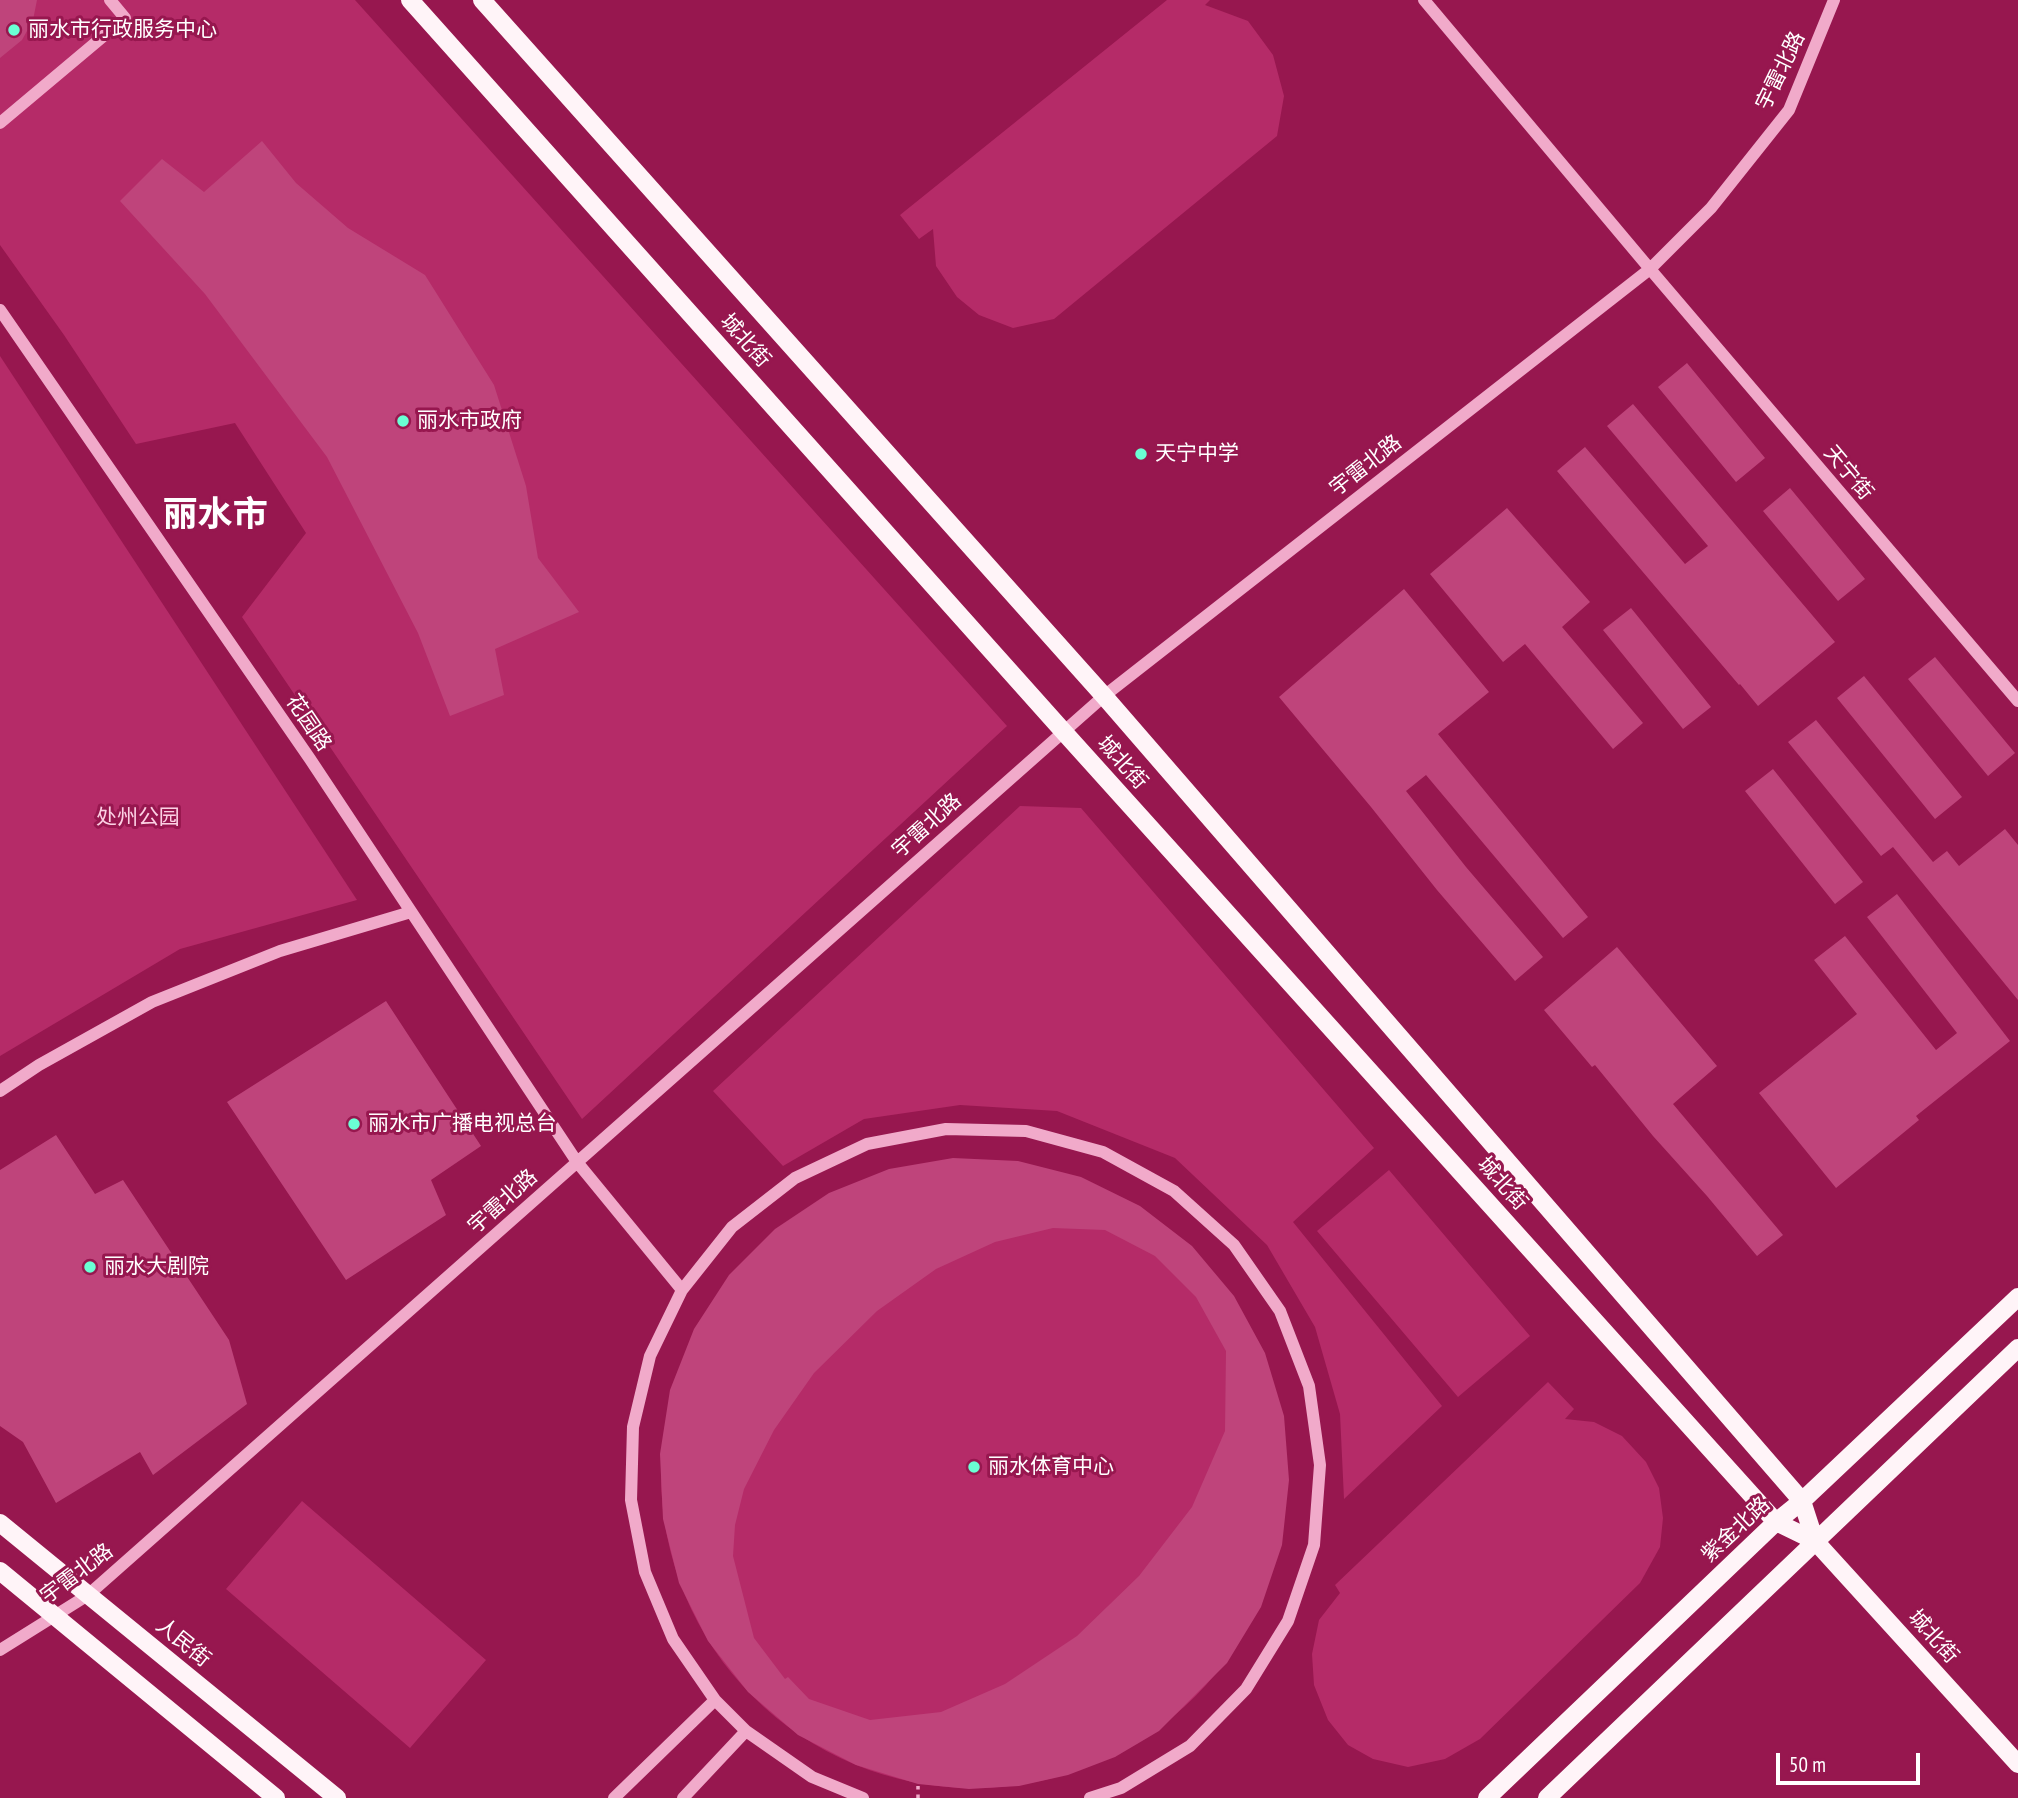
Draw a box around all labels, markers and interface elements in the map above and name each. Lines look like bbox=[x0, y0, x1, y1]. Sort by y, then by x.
place label: 丽水市行政服务中心 bbox=[28, 17, 217, 43]
marker: 丽水市行政服务中心 bbox=[6, 22, 22, 38]
street label: 宇雷北路 bbox=[1751, 28, 1811, 114]
street label: 城北街 bbox=[715, 309, 775, 373]
place label: 丽水市政府 bbox=[417, 408, 522, 434]
marker: 丽水市政府 bbox=[395, 413, 411, 429]
street label: 宇雷北路 bbox=[1325, 430, 1407, 502]
place label: 天宁中学 bbox=[1155, 441, 1239, 467]
street label: 天宁街 bbox=[1818, 441, 1878, 505]
marker: 天宁中学 bbox=[1133, 446, 1149, 462]
district label: 丽水市 bbox=[163, 495, 267, 537]
street label: 花园路 bbox=[280, 690, 336, 756]
street label: 城北街 bbox=[1092, 731, 1152, 795]
street label: 宇雷北路 bbox=[887, 789, 967, 863]
park label: 处州公园 bbox=[96, 805, 180, 831]
place label: 丽水市广播电视总台 bbox=[368, 1111, 557, 1137]
marker: 丽水市广播电视总台 bbox=[346, 1116, 362, 1132]
street label: 城北街 bbox=[1472, 1152, 1532, 1216]
street label: 宇雷北路 bbox=[463, 1165, 543, 1239]
place label: 丽水大剧院 bbox=[104, 1254, 209, 1280]
marker: 丽水大剧院 bbox=[82, 1259, 98, 1275]
place label: 丽水体育中心 bbox=[988, 1454, 1114, 1480]
marker: 丽水体育中心 bbox=[966, 1459, 982, 1475]
street label: 紫金北路 bbox=[1697, 1492, 1775, 1568]
street label: 宇雷北路 bbox=[36, 1539, 118, 1609]
street label: 城北街 bbox=[1903, 1605, 1963, 1669]
street label: 人民街 bbox=[151, 1613, 215, 1673]
scale bar bbox=[1780, 1738, 1924, 1782]
text: 50 m bbox=[1789, 1751, 1826, 1778]

